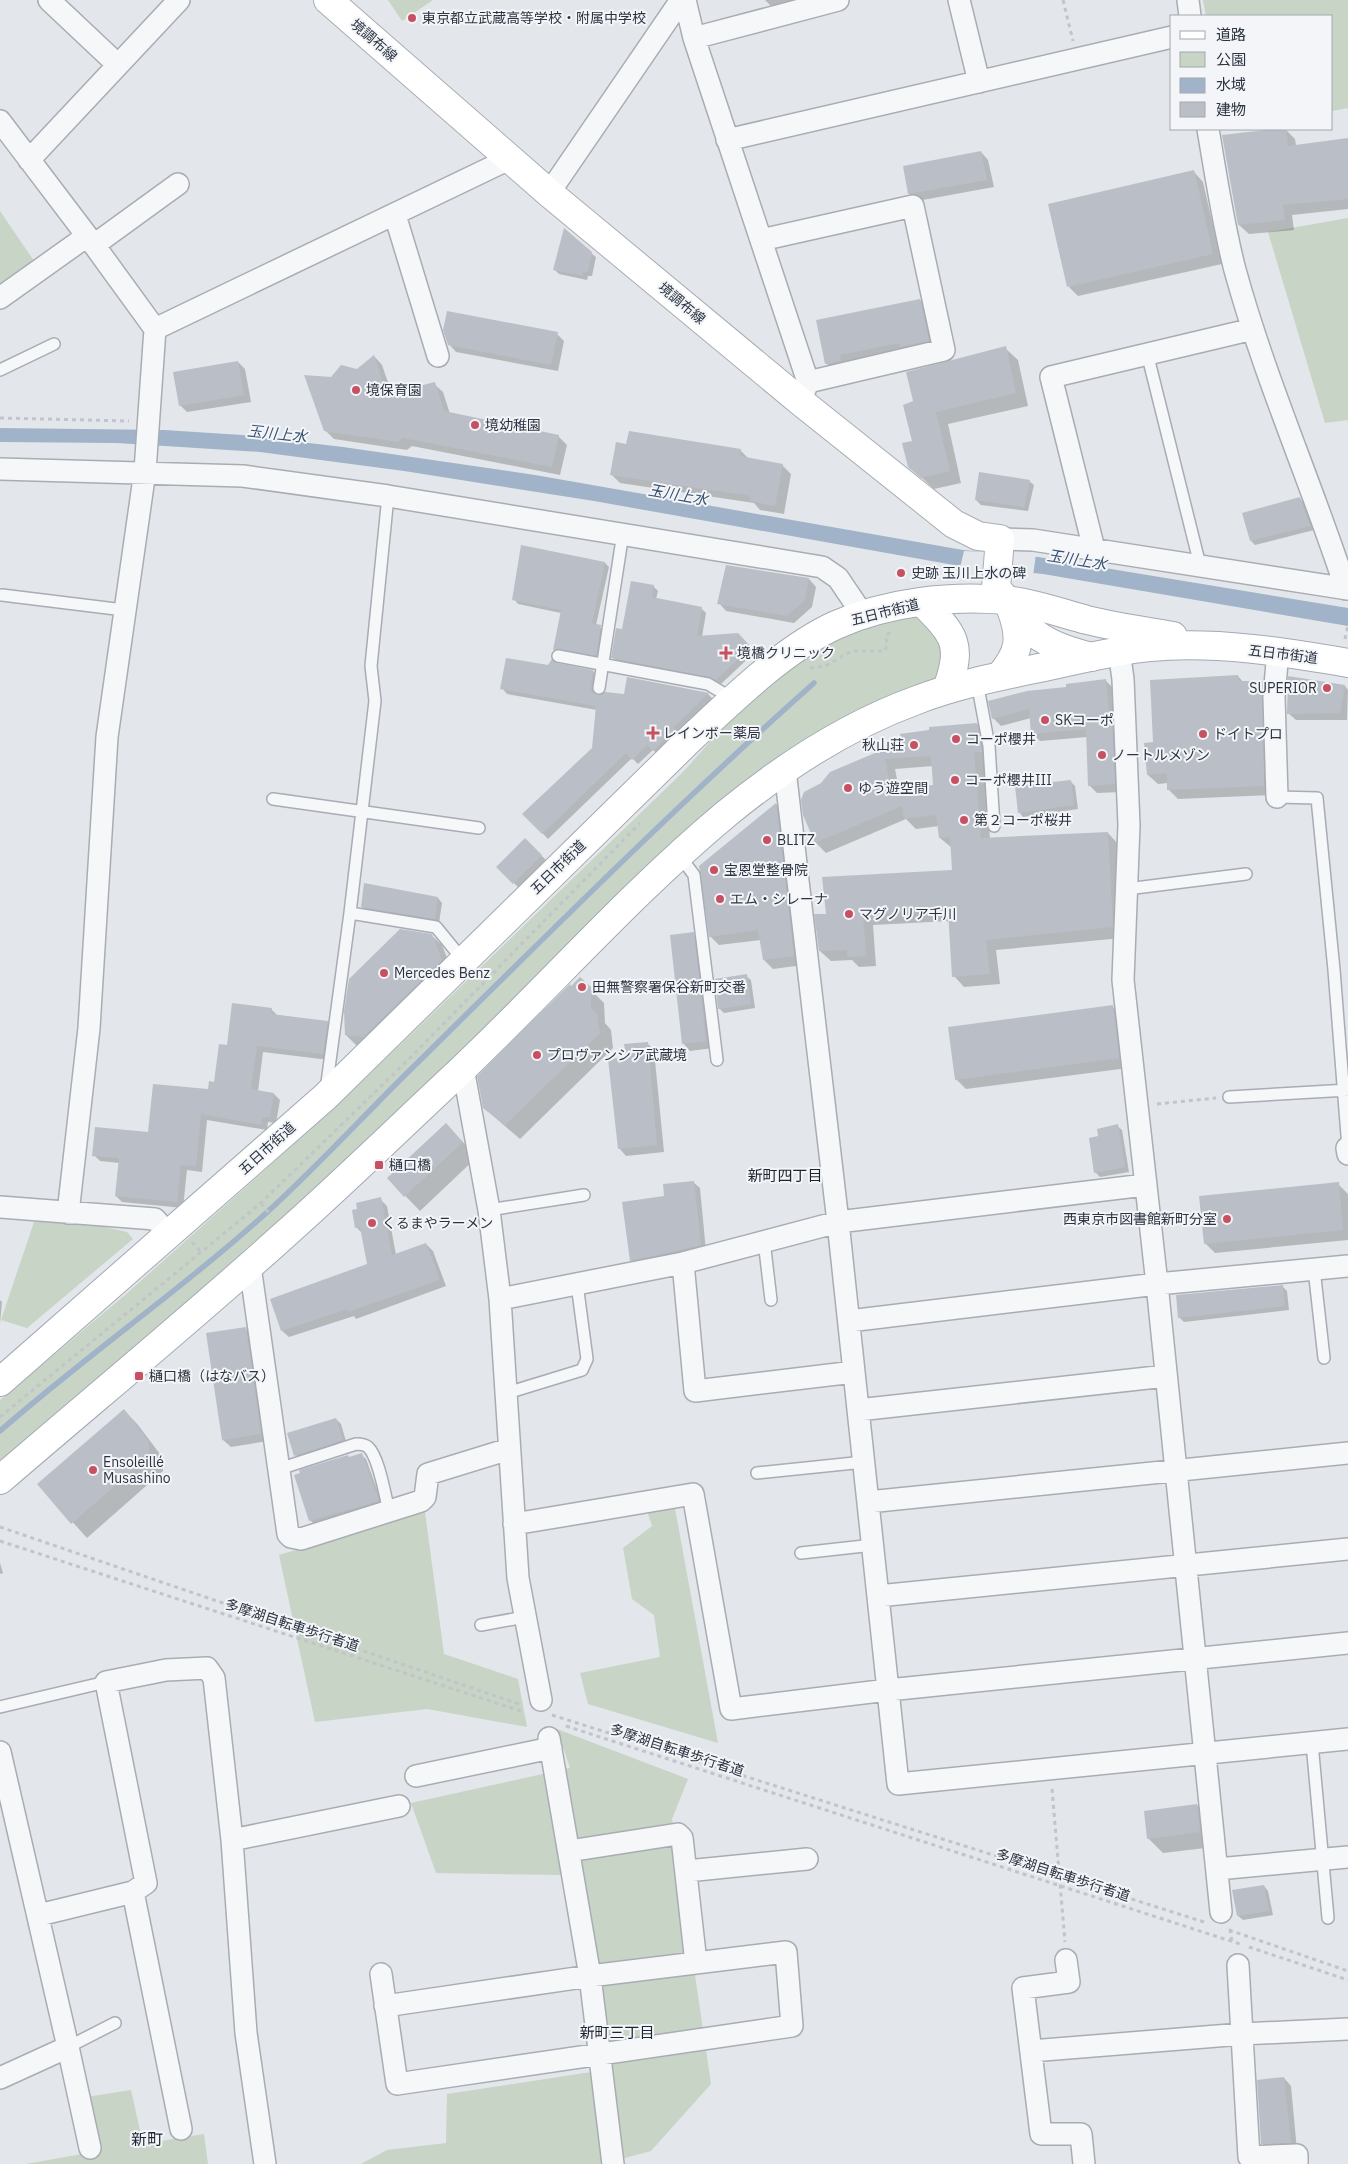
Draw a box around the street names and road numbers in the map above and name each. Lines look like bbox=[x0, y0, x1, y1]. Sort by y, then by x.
street label: 境調布線 bbox=[347, 15, 401, 65]
street label: 境調布線 bbox=[655, 278, 709, 328]
street label: 五日市街道 bbox=[849, 595, 921, 629]
street label: 五日市街道 bbox=[1247, 641, 1319, 667]
street label: 五日市街道 bbox=[527, 836, 589, 898]
street label: 五日市街道 bbox=[235, 1118, 299, 1178]
street label: 多摩湖自転車歩行者道 bbox=[223, 1595, 361, 1655]
street label: 多摩湖自転車歩行者道 bbox=[608, 1720, 746, 1780]
street label: 多摩湖自転車歩行者道 bbox=[994, 1845, 1132, 1905]

